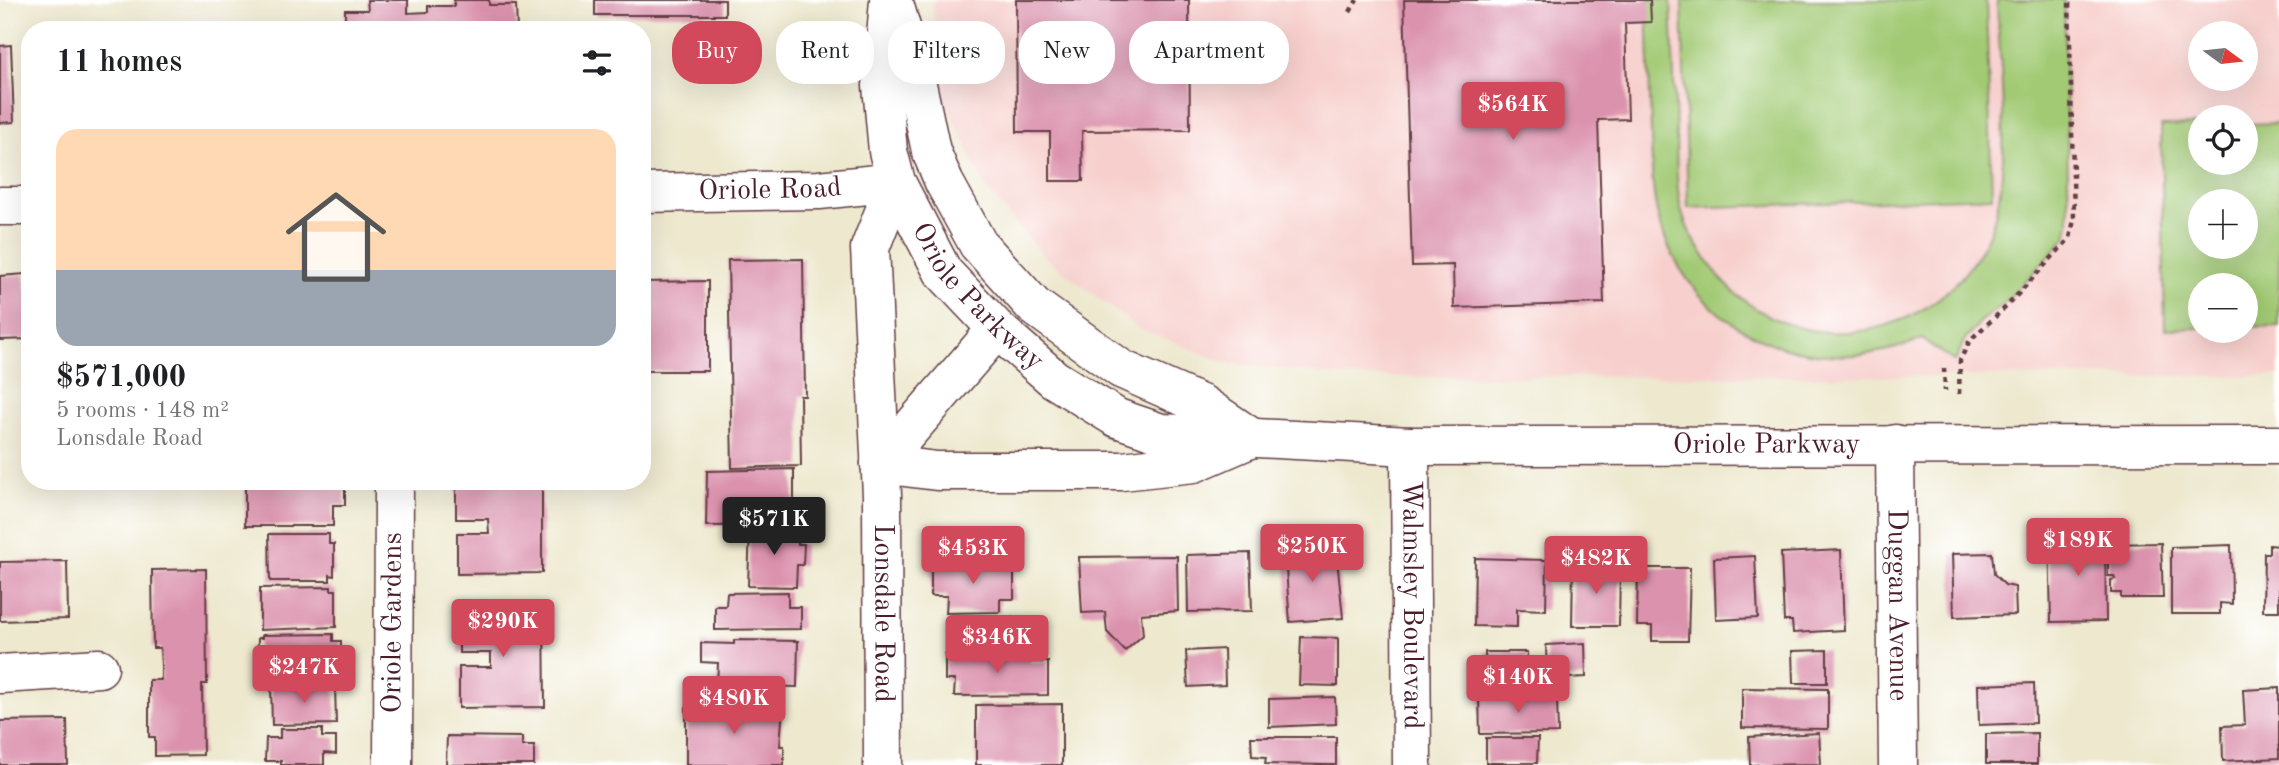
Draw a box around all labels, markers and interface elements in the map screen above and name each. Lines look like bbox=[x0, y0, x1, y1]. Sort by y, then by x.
chip: Buy bbox=[672, 21, 762, 84]
chip: Rent bbox=[776, 21, 874, 84]
chip: Filters bbox=[888, 21, 1005, 84]
chip: New bbox=[1019, 21, 1115, 84]
chip: Apartment bbox=[1129, 21, 1289, 84]
north arrow bbox=[2188, 21, 2258, 91]
map controls bbox=[2188, 21, 2258, 343]
icon: filters bbox=[578, 44, 616, 82]
text: 11 homes bbox=[56, 48, 182, 78]
pin: $564K bbox=[1464, 82, 1562, 142]
text: $564K bbox=[1477, 93, 1549, 116]
button: locate bbox=[2188, 105, 2258, 175]
icon: home bbox=[273, 174, 399, 300]
street label: Oriole Road bbox=[698, 174, 843, 206]
button: + bbox=[2188, 189, 2258, 259]
street label: Oriole Parkway bbox=[906, 219, 1049, 377]
button: − bbox=[2188, 273, 2258, 343]
text: $571,000 bbox=[56, 363, 186, 393]
text: 5 rooms · 148 m² bbox=[56, 399, 229, 422]
text: Lonsdale Road bbox=[56, 427, 203, 450]
street label: Oriole Parkway bbox=[1673, 431, 1861, 460]
street label: Walmsley Boulevard bbox=[1396, 480, 1426, 730]
pin: $571K bbox=[725, 498, 823, 557]
text: $571K bbox=[738, 508, 810, 531]
street label: Duggan Avenue bbox=[1882, 508, 1911, 702]
pin: $189K bbox=[2029, 518, 2127, 578]
street label: Lonsdale Road bbox=[868, 524, 897, 703]
pin: $250K bbox=[1263, 524, 1361, 584]
pin: $453K bbox=[924, 526, 1022, 586]
text: $189K bbox=[2042, 529, 2114, 552]
street label: Oriole Gardens bbox=[379, 532, 408, 714]
text: $250K bbox=[1276, 535, 1348, 558]
pin: $482K bbox=[1547, 536, 1645, 596]
text: $453K bbox=[937, 537, 1009, 560]
text: $482K bbox=[1560, 547, 1632, 570]
pin: $290K bbox=[454, 600, 552, 659]
text: $290K bbox=[467, 610, 539, 633]
pin: $346K bbox=[948, 616, 1046, 675]
text: $346K bbox=[961, 626, 1033, 649]
pin: $247K bbox=[255, 646, 353, 705]
text: $247K bbox=[268, 656, 340, 679]
pin: $140K bbox=[1469, 656, 1567, 715]
text: $140K bbox=[1482, 666, 1554, 689]
pin: $480K bbox=[685, 676, 783, 736]
text: $480K bbox=[698, 687, 770, 710]

